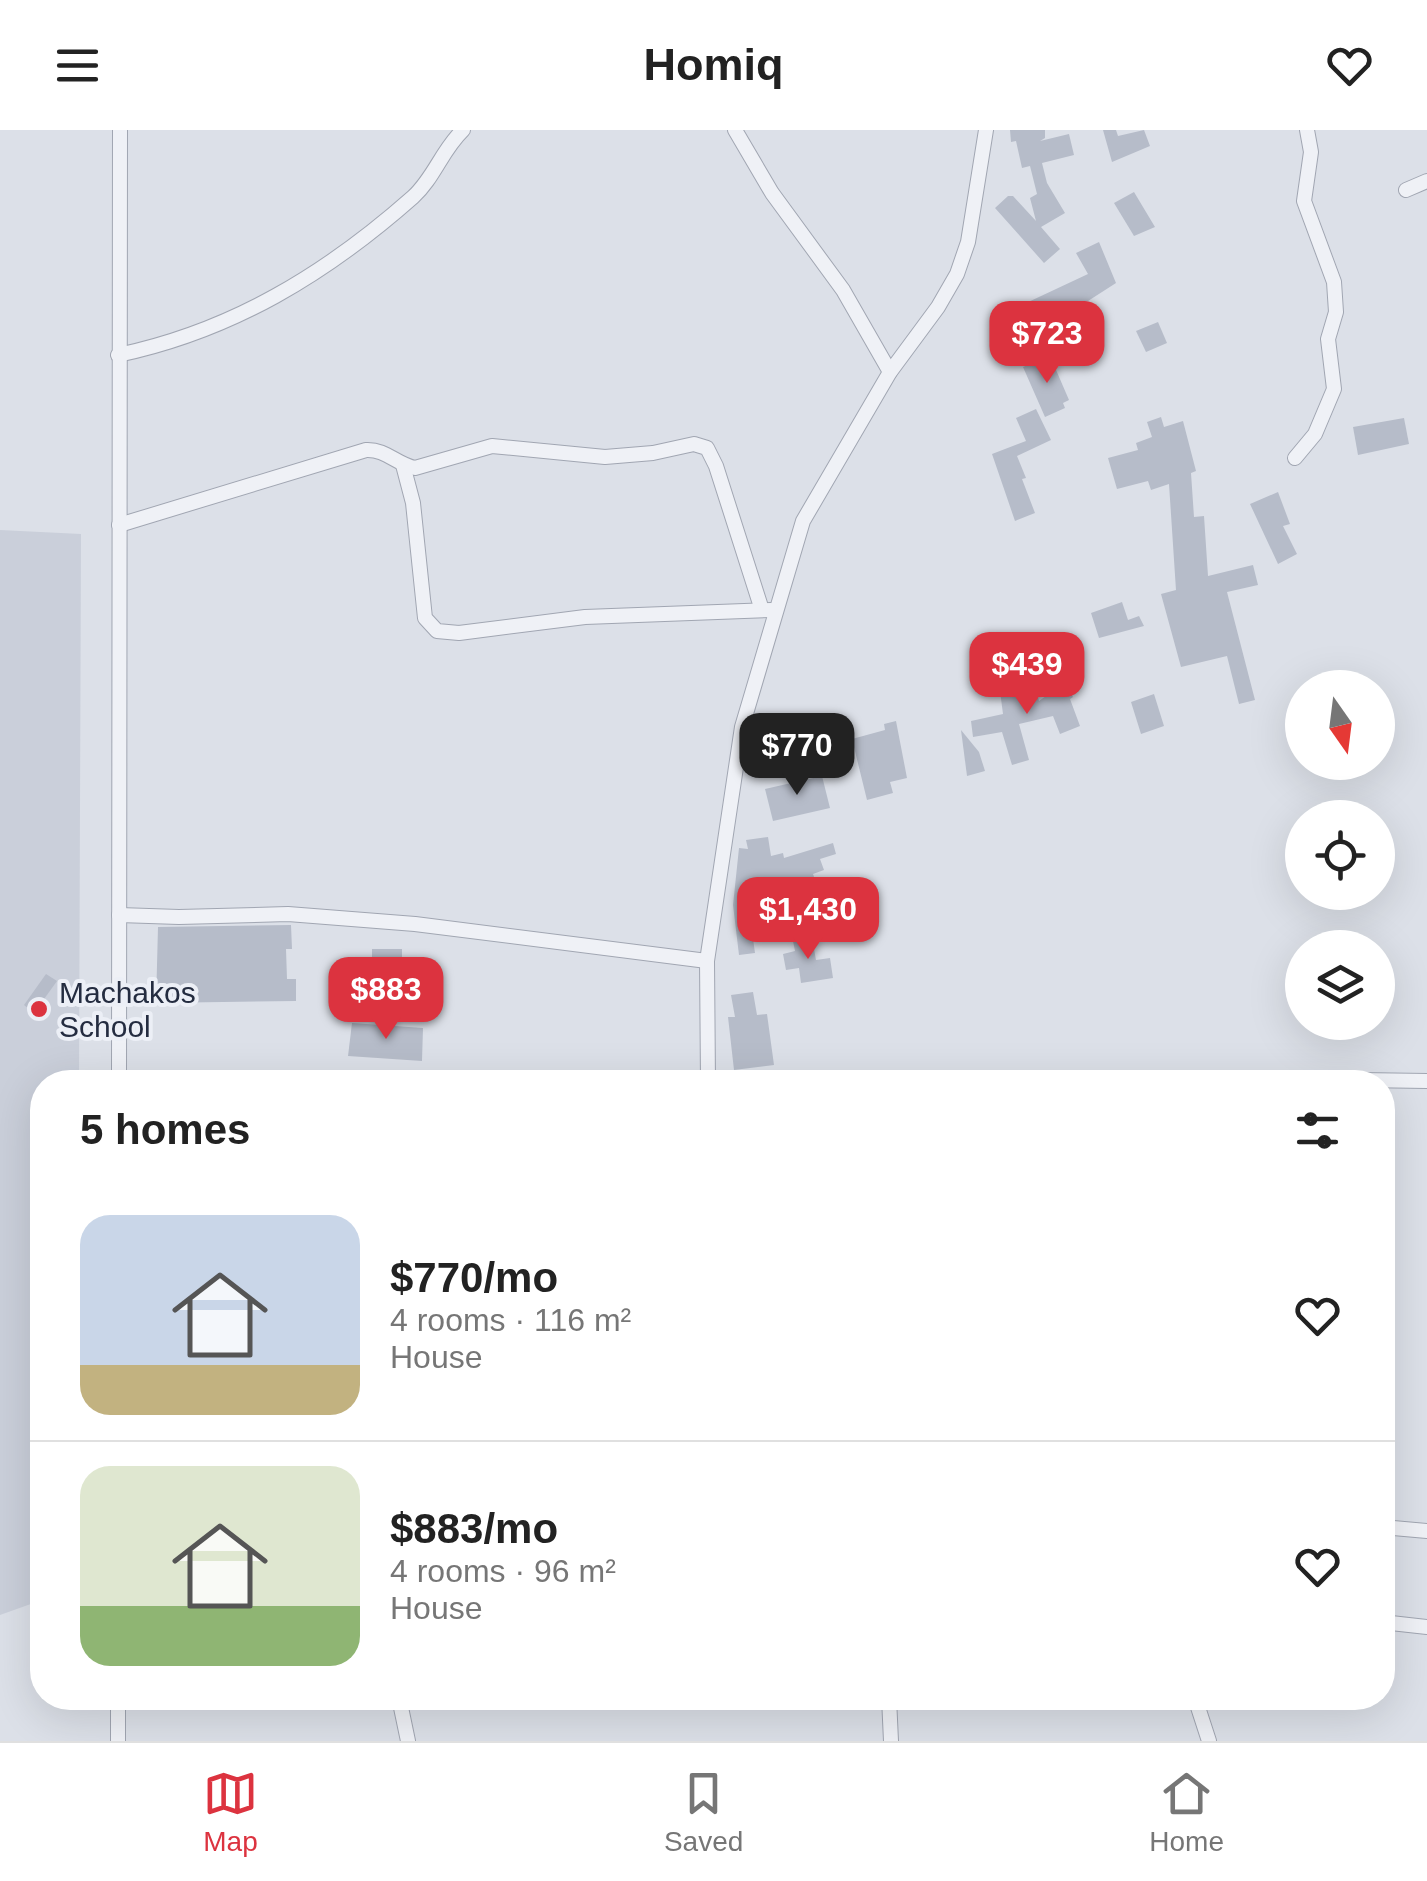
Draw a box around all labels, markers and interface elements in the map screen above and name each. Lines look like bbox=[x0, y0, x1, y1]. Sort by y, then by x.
icon: menu bbox=[50, 38, 105, 93]
icon: heart bbox=[1322, 38, 1377, 93]
text: Homiq bbox=[644, 39, 784, 90]
pin: $723 bbox=[988, 301, 1106, 386]
text: $723 bbox=[1011, 315, 1083, 351]
pin: $439 bbox=[968, 632, 1086, 717]
text: $439 bbox=[991, 646, 1063, 682]
north arrow bbox=[1285, 670, 1395, 780]
map controls bbox=[1285, 670, 1395, 1040]
pin: $770 bbox=[738, 713, 856, 798]
text: $770 bbox=[761, 727, 833, 763]
button: locate bbox=[1285, 800, 1395, 910]
pin: $1,430 bbox=[727, 877, 889, 962]
text: $1,430 bbox=[759, 891, 857, 927]
button: layers bbox=[1285, 930, 1395, 1040]
pin: $883 bbox=[327, 957, 445, 1042]
text: $883 bbox=[350, 971, 422, 1007]
place label: Machakos School bbox=[59, 976, 196, 1043]
marker: Machakos School bbox=[28, 998, 50, 1020]
icon: filters bbox=[1290, 1103, 1345, 1158]
text: 5 homes bbox=[80, 1106, 250, 1153]
text: $770/mo bbox=[390, 1254, 558, 1301]
icon: home bbox=[160, 1255, 280, 1375]
icon: heart bbox=[1290, 1288, 1345, 1343]
text: 4 rooms · 116 m² bbox=[390, 1302, 631, 1338]
text: House bbox=[390, 1339, 483, 1375]
text: $883/mo bbox=[390, 1505, 558, 1552]
icon: home bbox=[160, 1506, 280, 1626]
icon: heart bbox=[1290, 1539, 1345, 1594]
text: 4 rooms · 96 m² bbox=[390, 1553, 616, 1589]
text: House bbox=[390, 1590, 483, 1626]
tab: Map bbox=[203, 1766, 258, 1858]
tab: Saved bbox=[664, 1766, 743, 1858]
tab: Home bbox=[1149, 1766, 1224, 1858]

